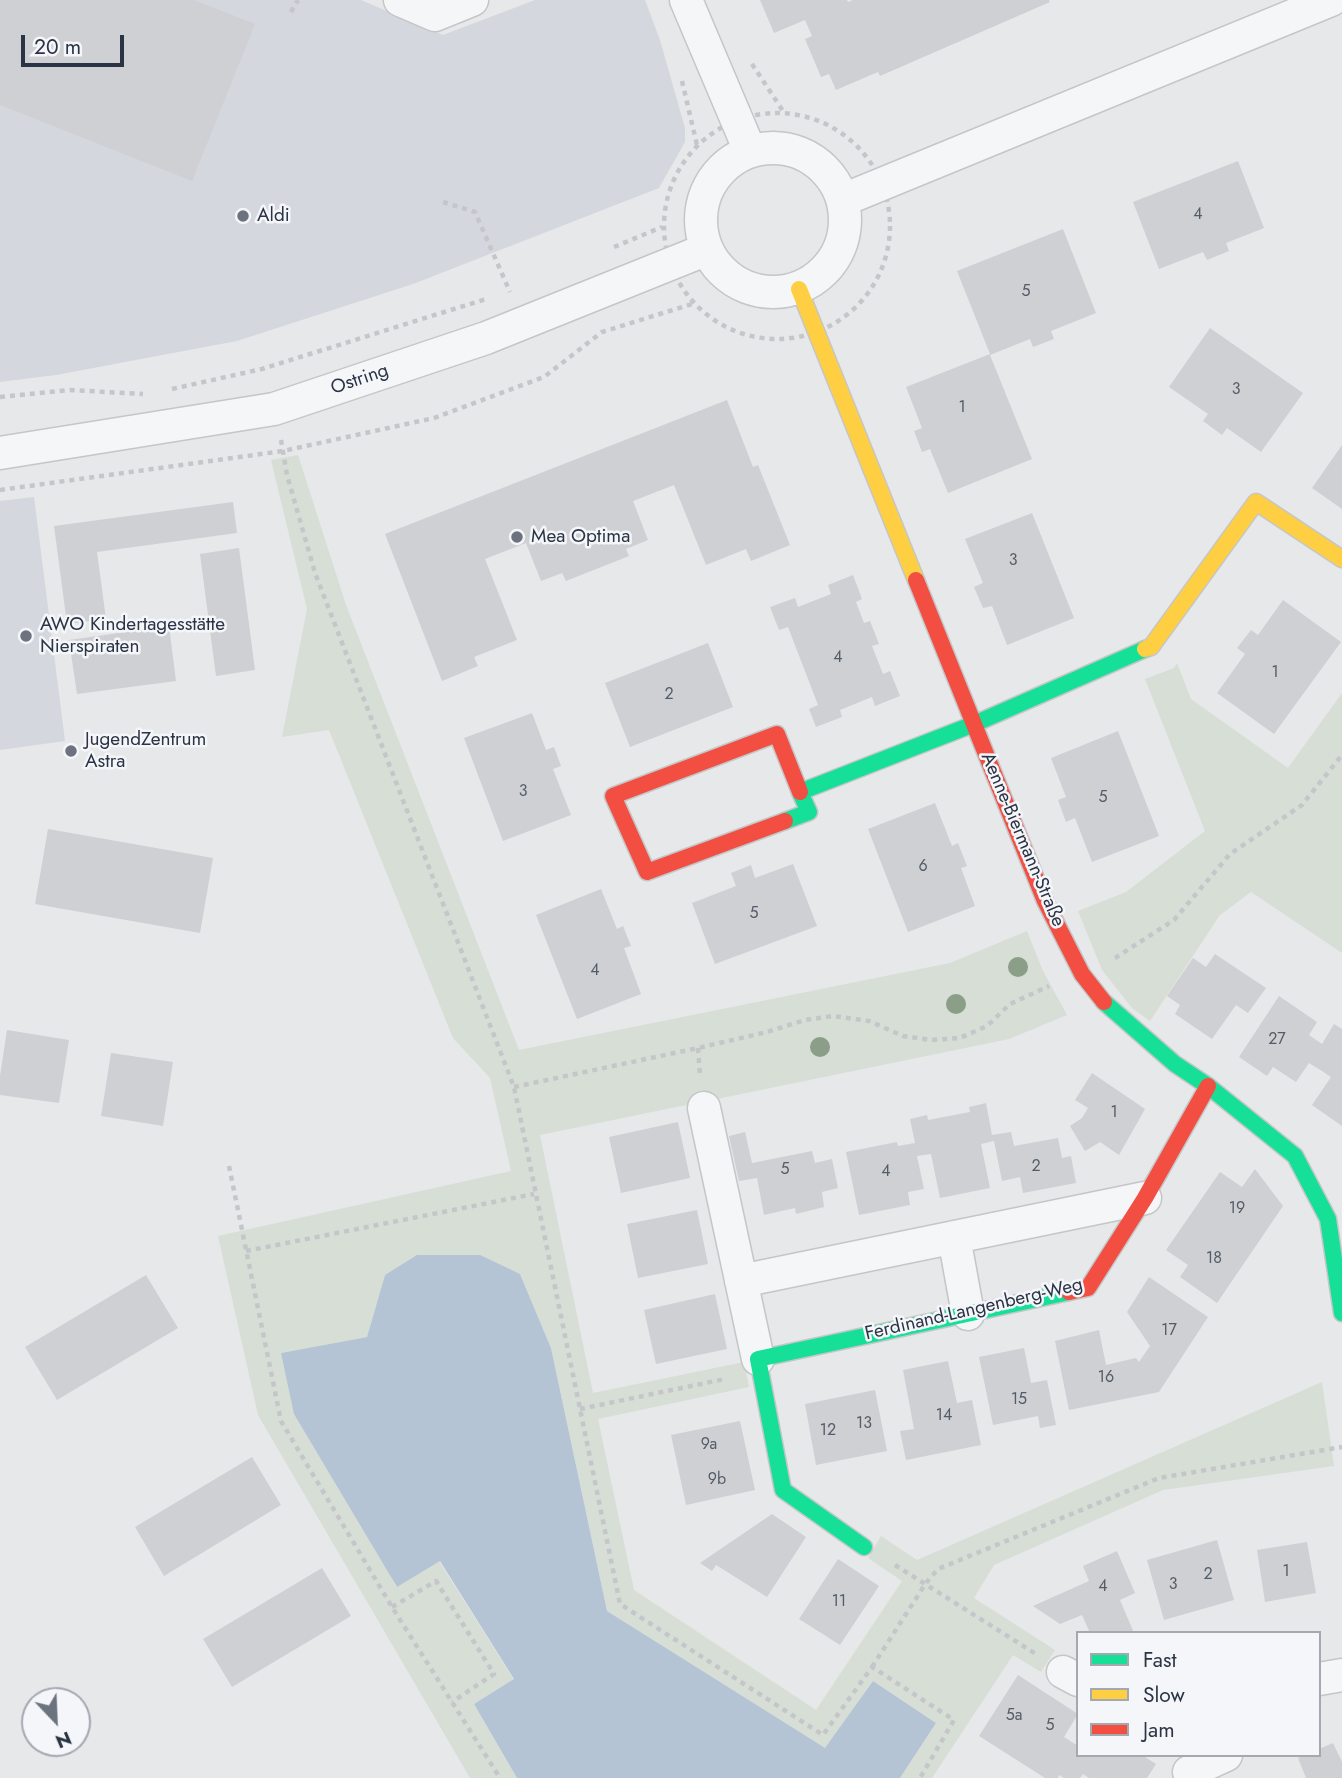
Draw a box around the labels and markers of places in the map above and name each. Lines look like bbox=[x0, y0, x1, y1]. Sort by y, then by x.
place label: Aldi bbox=[257, 205, 290, 227]
marker: Aldi bbox=[235, 208, 251, 224]
place label: Mea Optima bbox=[531, 526, 630, 548]
marker: Mea Optima bbox=[509, 529, 525, 545]
place label: AWO Kindertagesstätte Nierspiraten bbox=[40, 614, 225, 658]
marker: AWO Kindertagesstätte Nierspiraten bbox=[18, 628, 34, 644]
place label: JugendZentrum Astra bbox=[85, 729, 206, 773]
marker: JugendZentrum Astra bbox=[63, 743, 79, 759]

